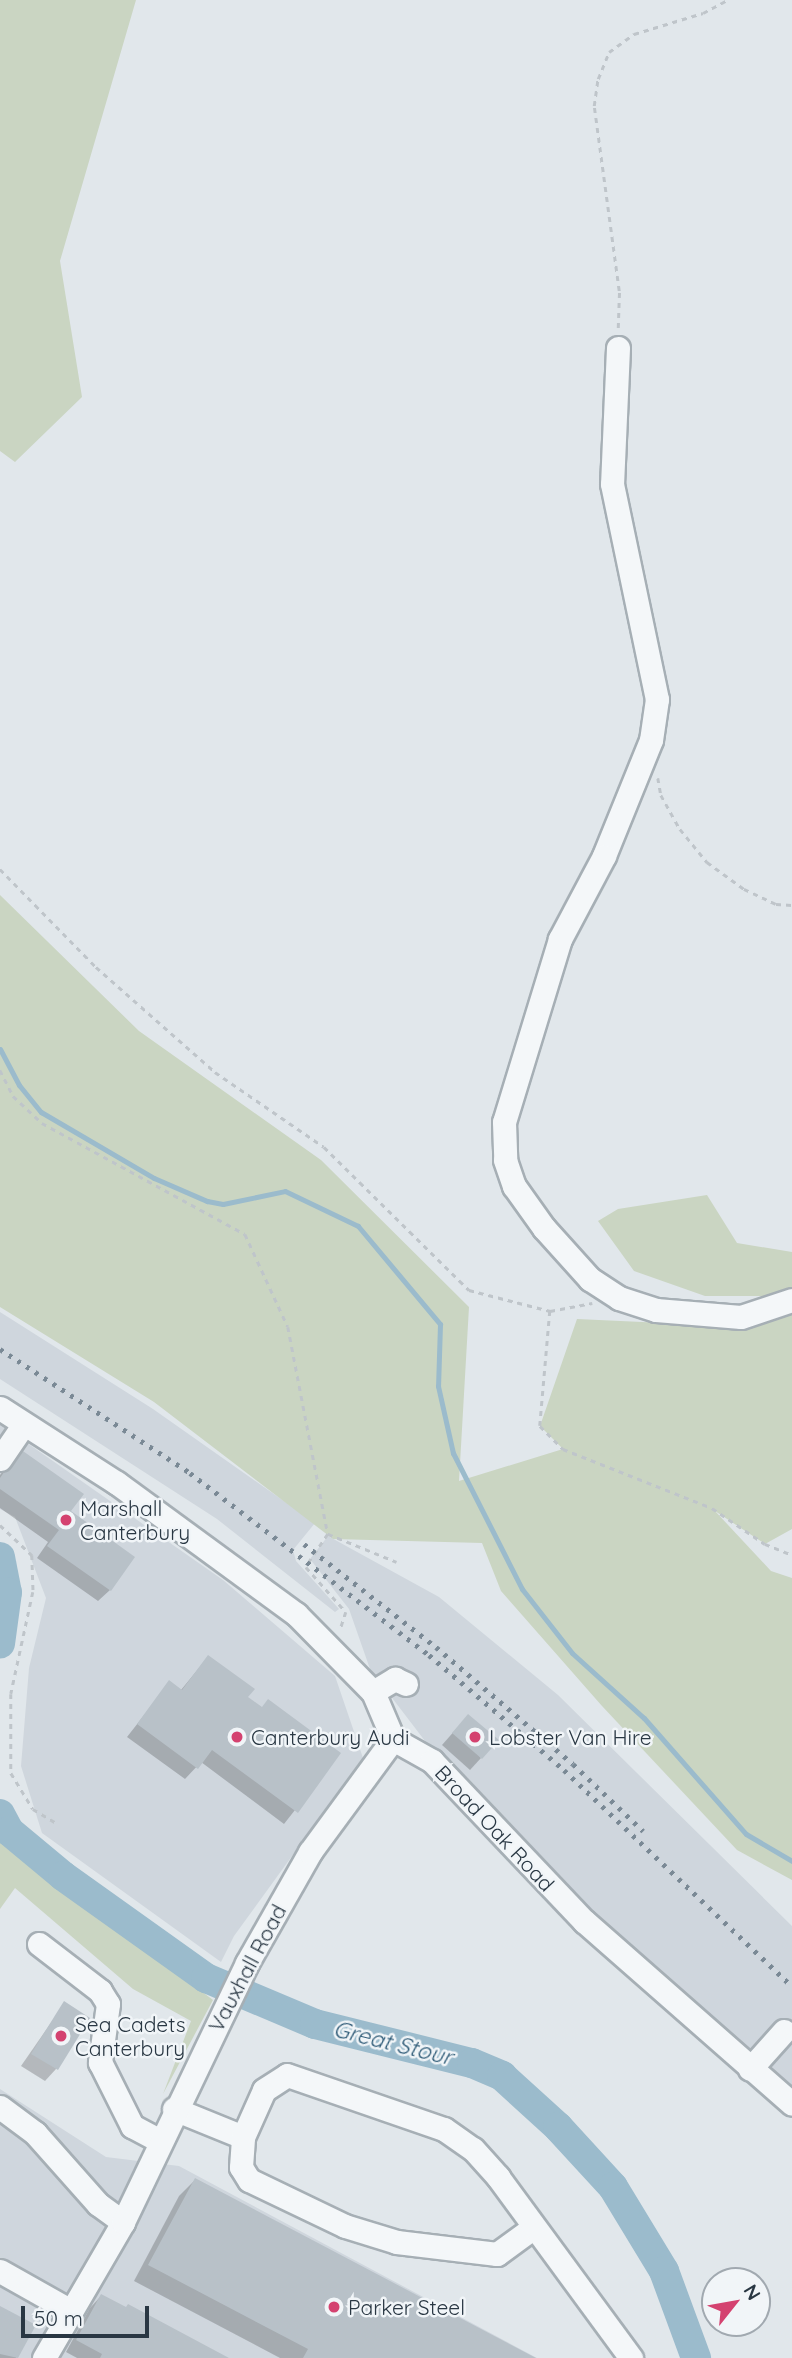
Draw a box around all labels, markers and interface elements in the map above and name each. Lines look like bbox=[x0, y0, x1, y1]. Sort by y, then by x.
place label: Marshall Canterbury bbox=[80, 1495, 190, 1545]
marker: Marshall Canterbury bbox=[58, 1512, 74, 1528]
place label: Canterbury Audi bbox=[251, 1724, 410, 1750]
place label: Lobster Van Hire bbox=[489, 1724, 652, 1750]
marker: Canterbury Audi bbox=[229, 1729, 245, 1745]
marker: Lobster Van Hire bbox=[467, 1729, 483, 1745]
street label: Broad Oak Road bbox=[430, 1760, 560, 1896]
street label: Vauxhall Road bbox=[203, 1900, 291, 2036]
place label: Sea Cadets Canterbury bbox=[75, 2011, 186, 2061]
water label: Great Stour bbox=[331, 2015, 455, 2071]
marker: Sea Cadets Canterbury bbox=[53, 2028, 69, 2044]
north arrow bbox=[701, 2267, 771, 2337]
text: N bbox=[738, 2280, 766, 2304]
scale bar bbox=[24, 2292, 152, 2336]
place label: Parker Steel bbox=[348, 2294, 465, 2320]
marker: Parker Steel bbox=[326, 2299, 342, 2315]
text: 50 m bbox=[34, 2305, 83, 2331]

